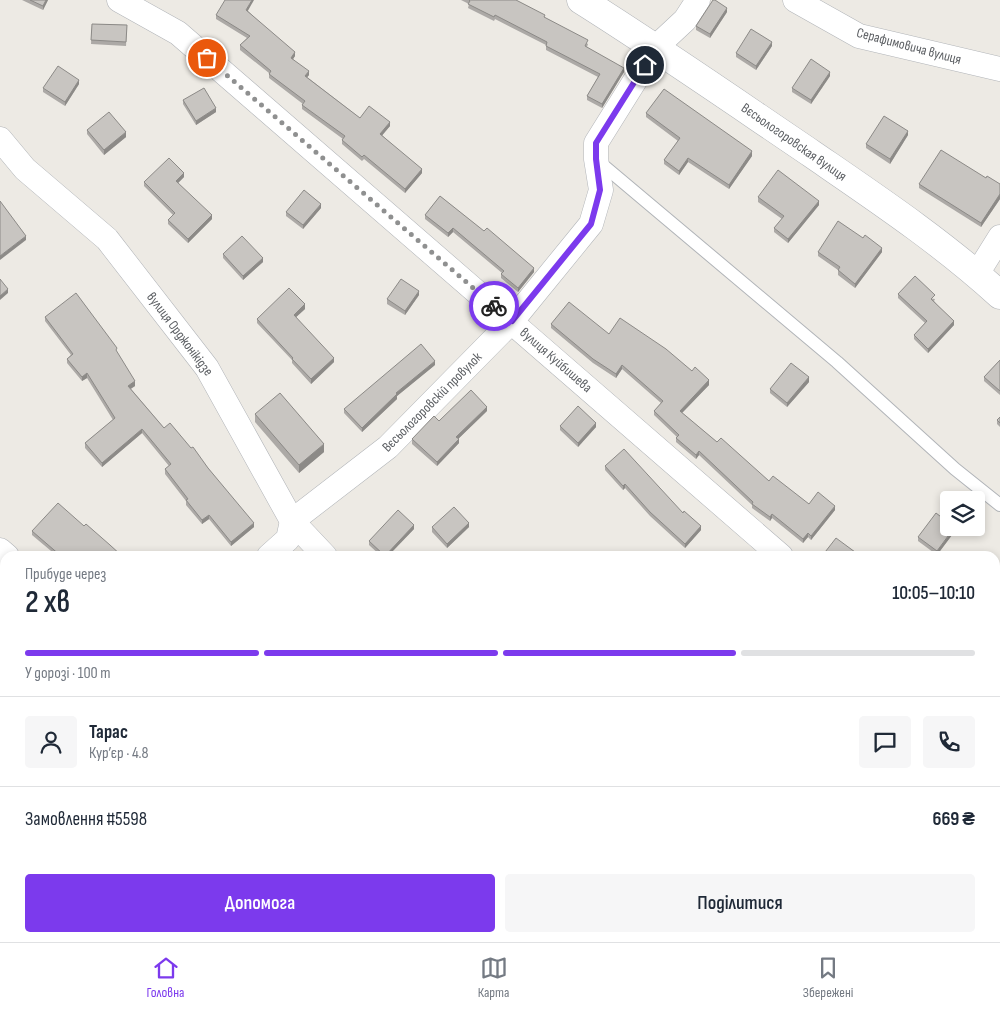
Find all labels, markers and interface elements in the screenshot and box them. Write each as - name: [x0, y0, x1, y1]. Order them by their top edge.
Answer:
- street label: Серафимовича вулиця: [855, 24, 963, 68]
- pin: [186, 37, 228, 79]
- icon: bag: [193, 44, 221, 72]
- pin: [624, 44, 666, 86]
- icon: home: [631, 51, 659, 79]
- street label: Вєсьологоровская вулиця: [738, 99, 850, 185]
- courier: [469, 281, 519, 331]
- street label: вулиця Орджонікідзе: [143, 289, 217, 379]
- icon: bike: [480, 292, 508, 320]
- street label: вулиця Куйбишева: [516, 324, 596, 396]
- street label: Вєсьологоровскій провулок: [379, 348, 486, 455]
- map controls: [940, 491, 985, 536]
- button: layers: [940, 491, 985, 536]
- text: Прибуде через: [25, 565, 106, 584]
- text: 10:05–10:10: [892, 582, 975, 605]
- text: 2 хв: [25, 583, 70, 622]
- text: У дорозі · 100 m: [25, 664, 111, 683]
- button: person: [25, 716, 77, 768]
- button: chat: [859, 716, 911, 768]
- button: phone: [923, 716, 975, 768]
- text: Тарас: [89, 721, 128, 744]
- text: Кур’єр · 4.8: [89, 744, 149, 763]
- text: Замовлення #5598: [25, 808, 147, 831]
- text: 669 ₴: [933, 808, 975, 831]
- button: Допомога: [25, 874, 495, 932]
- button: Поділитися: [505, 874, 975, 932]
- tab: Головна: [147, 954, 184, 1001]
- tab: Карта: [478, 954, 509, 1001]
- tab: Збережені: [803, 954, 853, 1001]

